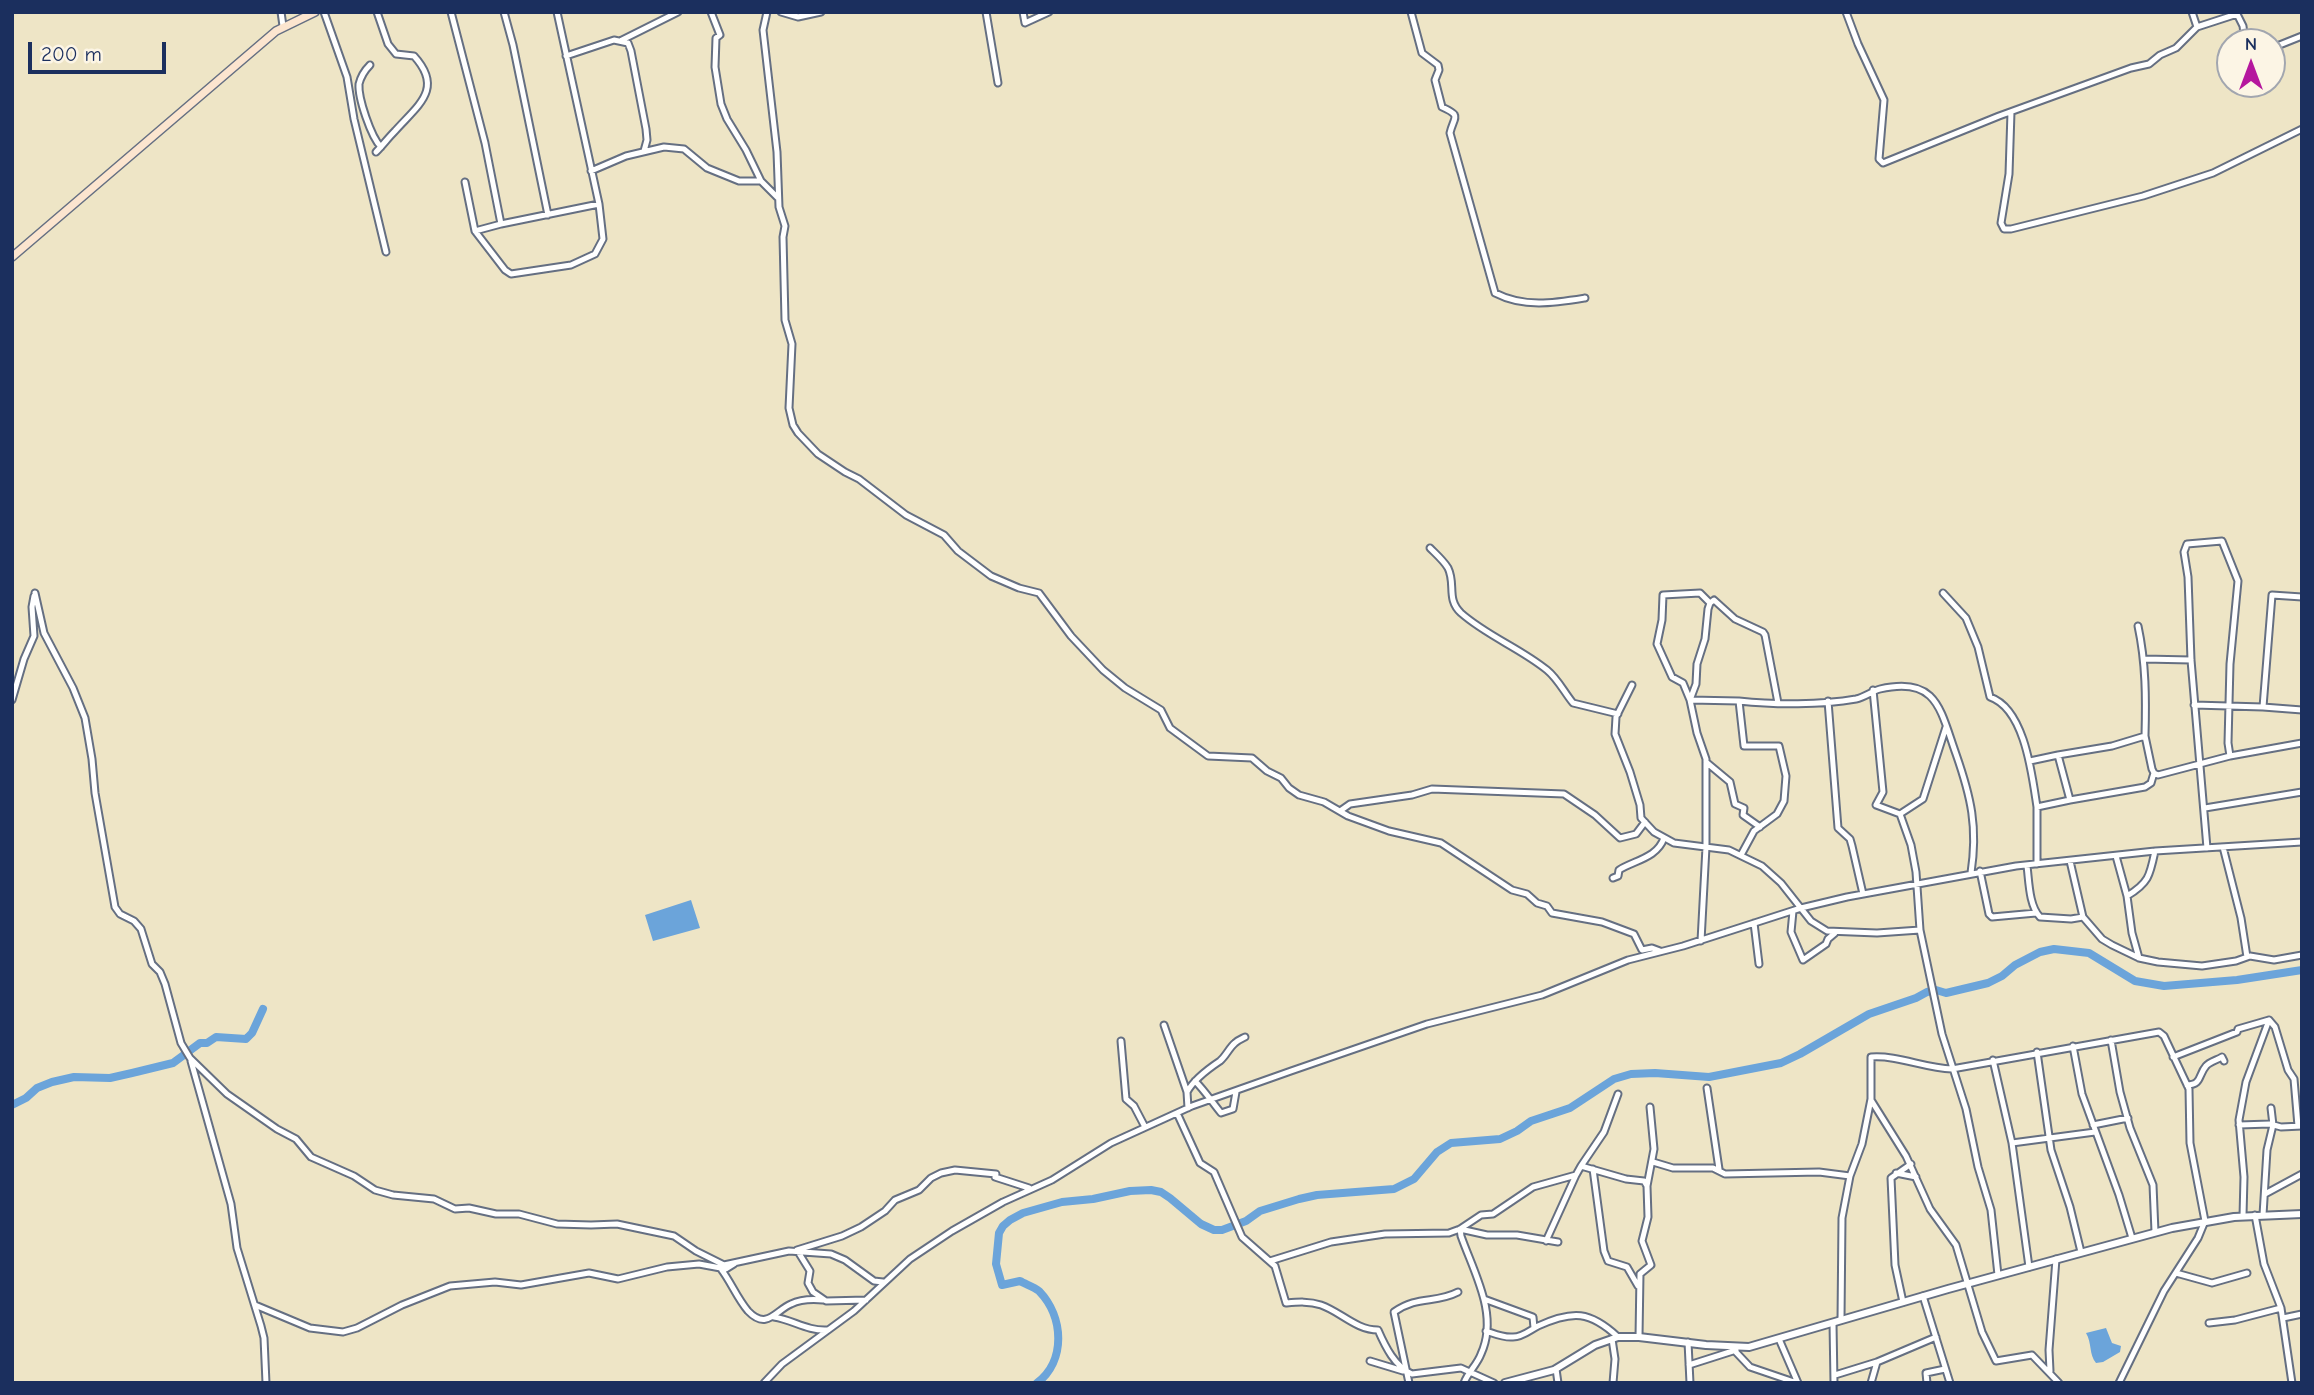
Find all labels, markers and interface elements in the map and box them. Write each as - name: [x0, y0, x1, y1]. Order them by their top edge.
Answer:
- scale bar: [32, 28, 170, 72]
- north arrow: [2216, 28, 2286, 98]
- text: N: [2245, 33, 2257, 55]
- text: 200 m: [41, 42, 102, 66]

